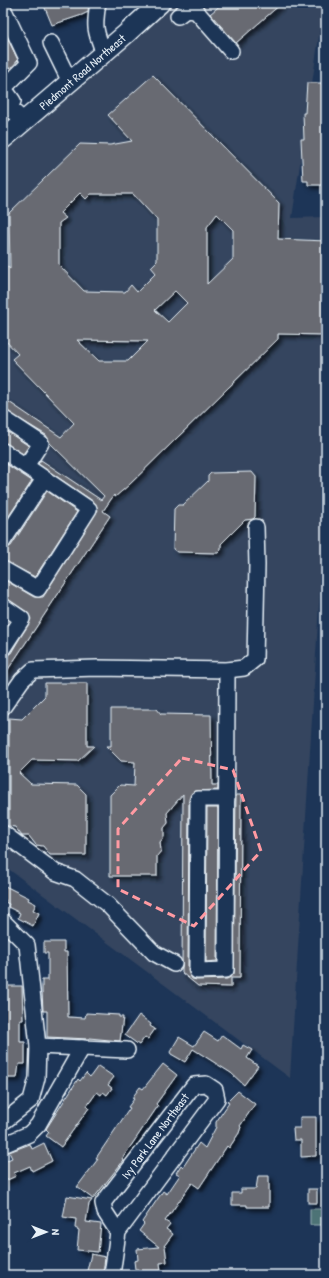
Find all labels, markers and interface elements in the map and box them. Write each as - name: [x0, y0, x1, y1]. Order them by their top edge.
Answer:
- street label: Piedmont Road Northeast: [35, 29, 130, 113]
- street label: Ivy Park Lane Northeast: [117, 1089, 193, 1183]
- north arrow: [26, 1212, 66, 1252]
- text: N: [49, 1229, 63, 1235]

